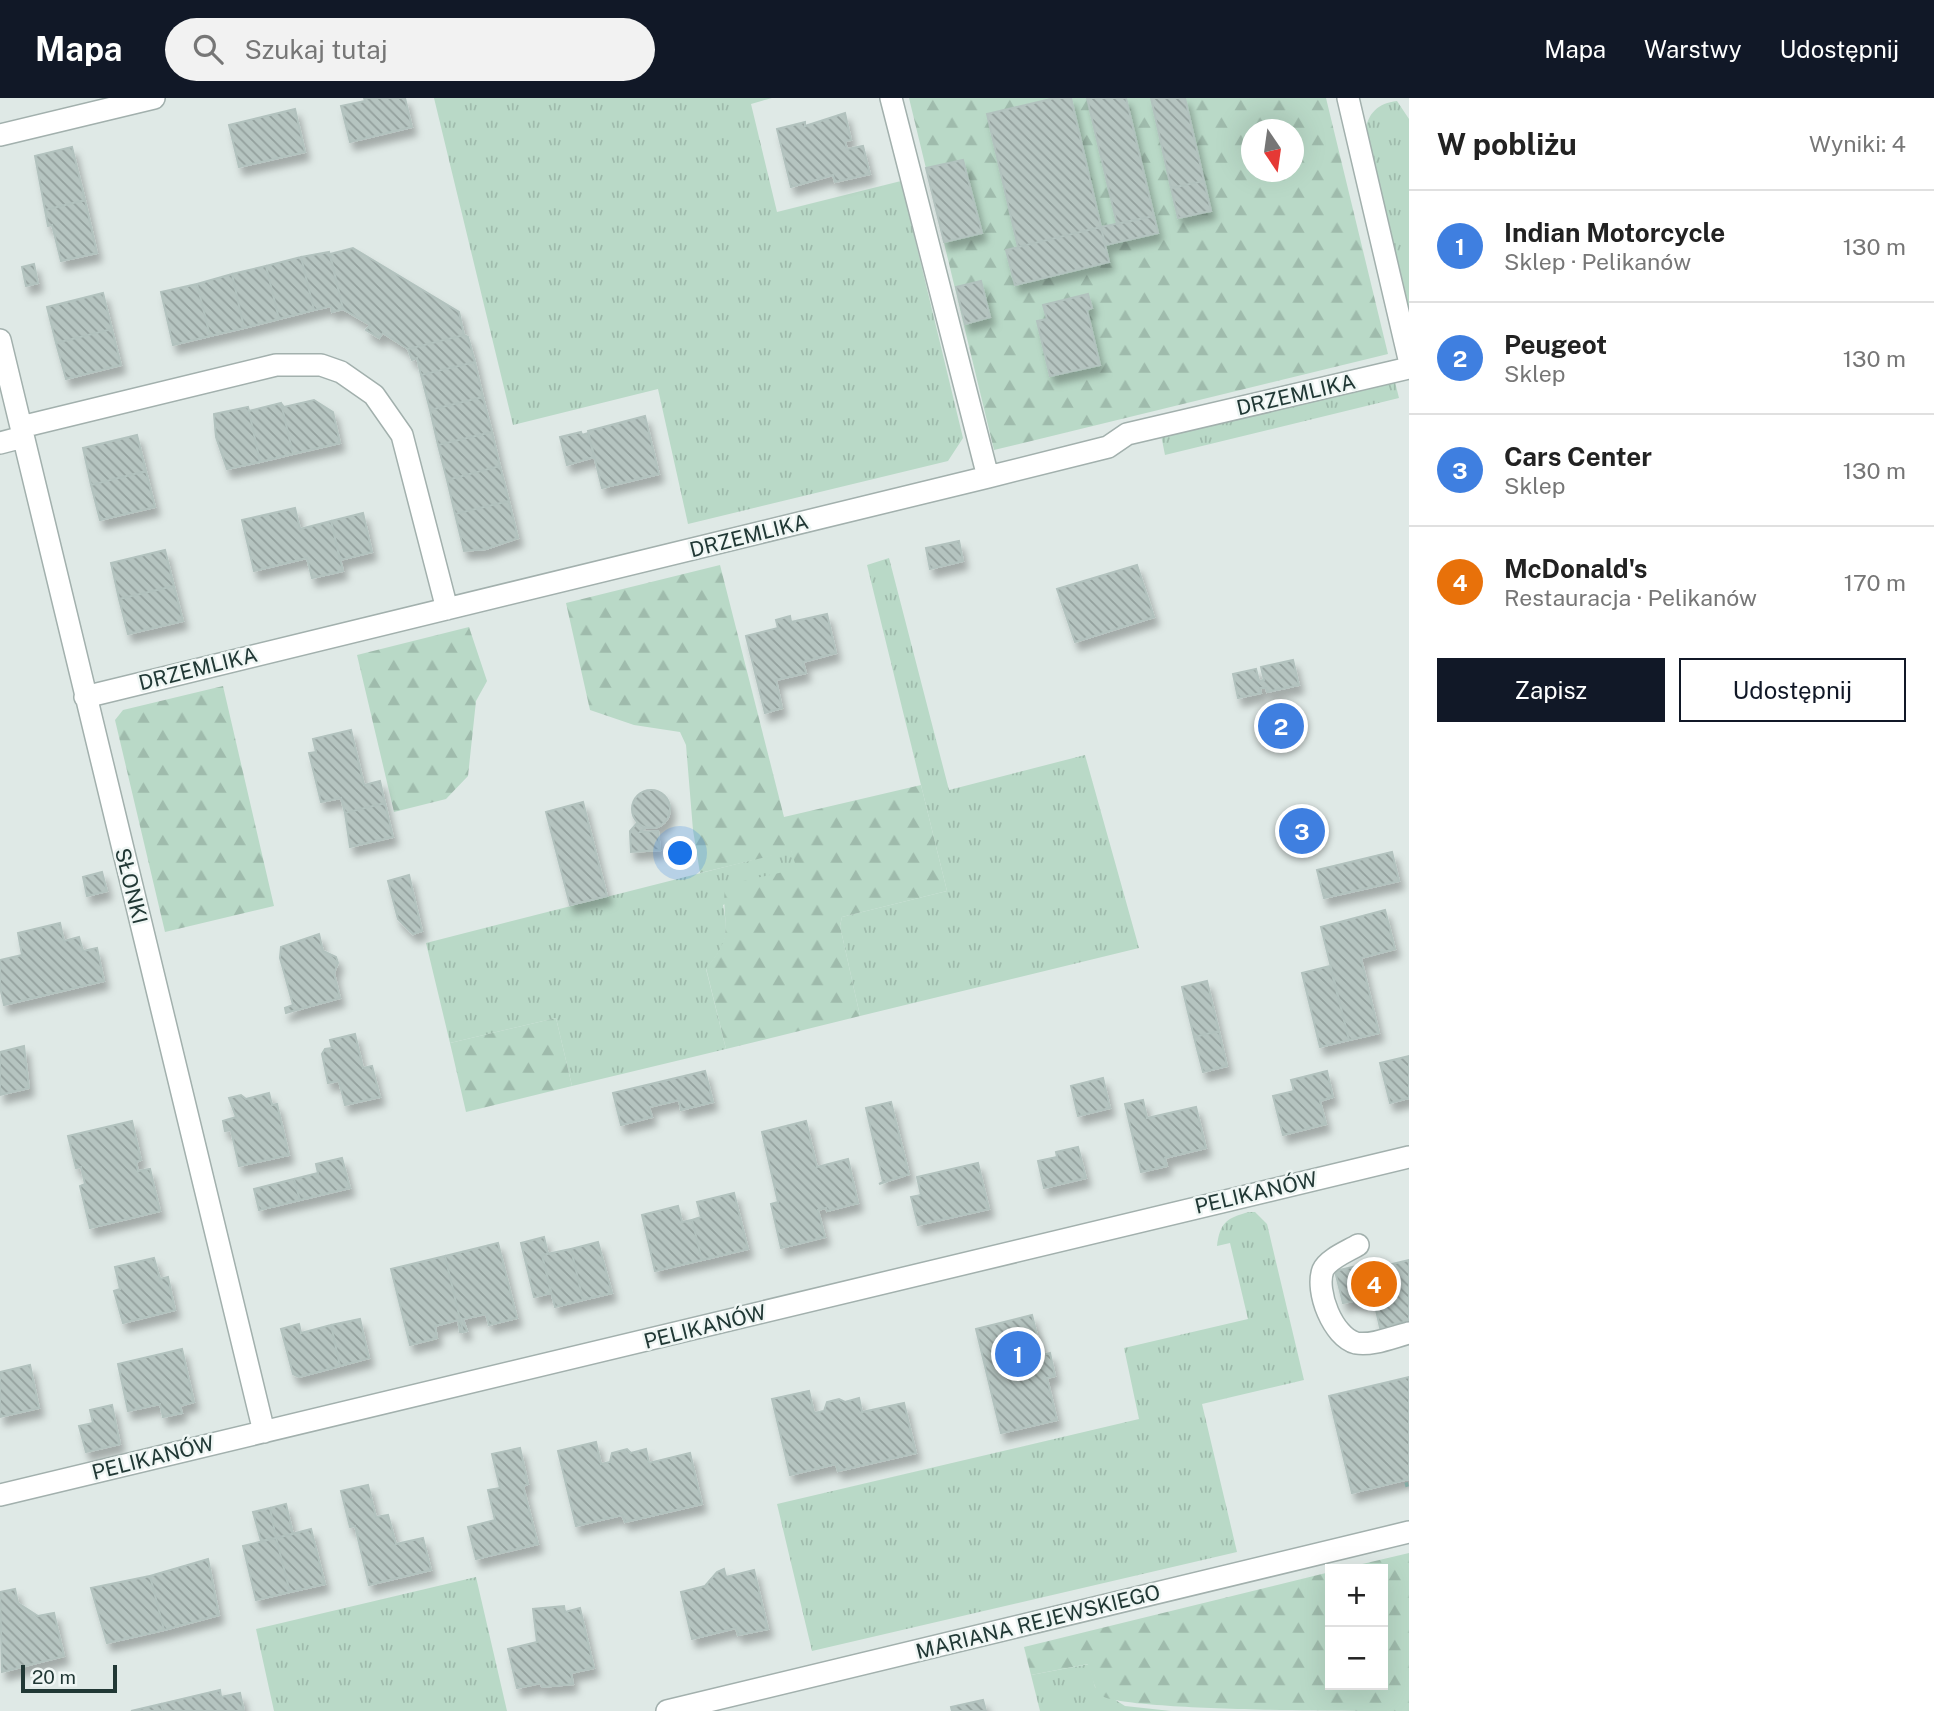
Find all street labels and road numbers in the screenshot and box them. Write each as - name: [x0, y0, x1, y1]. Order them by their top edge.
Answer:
- street label: DRZEMLIKA: [1234, 369, 1358, 420]
- street label: DRZEMLIKA: [687, 509, 811, 562]
- street label: DRZEMLIKA: [136, 642, 260, 695]
- street label: SŁONKI: [110, 845, 153, 926]
- street label: PELIKANÓW: [1192, 1166, 1320, 1219]
- street label: PELIKANÓW: [641, 1299, 769, 1354]
- street label: PELIKANÓW: [89, 1430, 217, 1485]
- street label: MARIANA REJEWSKIEGO: [913, 1579, 1163, 1664]

